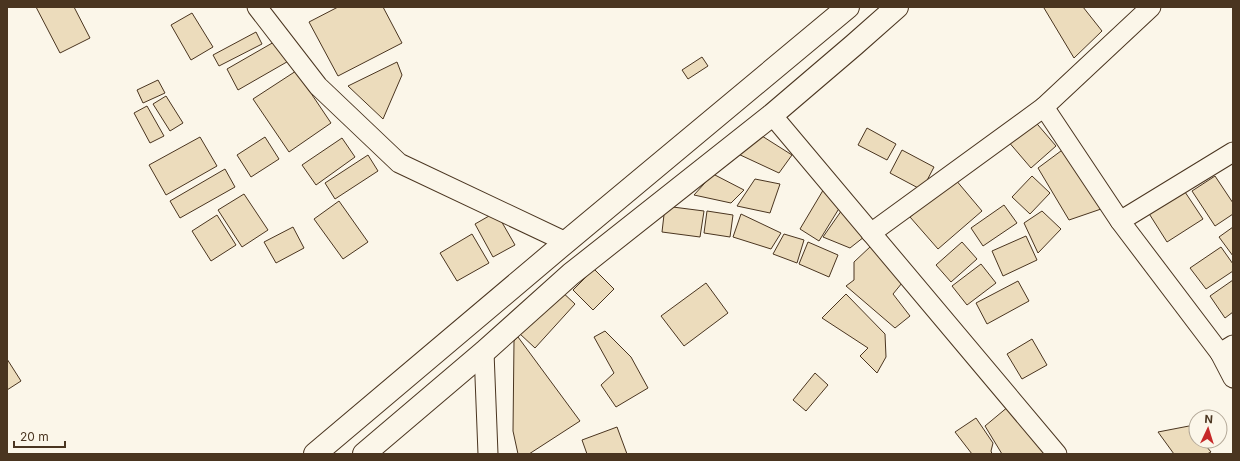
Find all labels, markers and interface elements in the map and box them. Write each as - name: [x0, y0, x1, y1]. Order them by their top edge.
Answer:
- north arrow: [1188, 409, 1228, 449]
- text: N: [1204, 412, 1213, 426]
- scale bar: [14, 423, 65, 449]
- text: 20 m: [20, 429, 49, 444]

